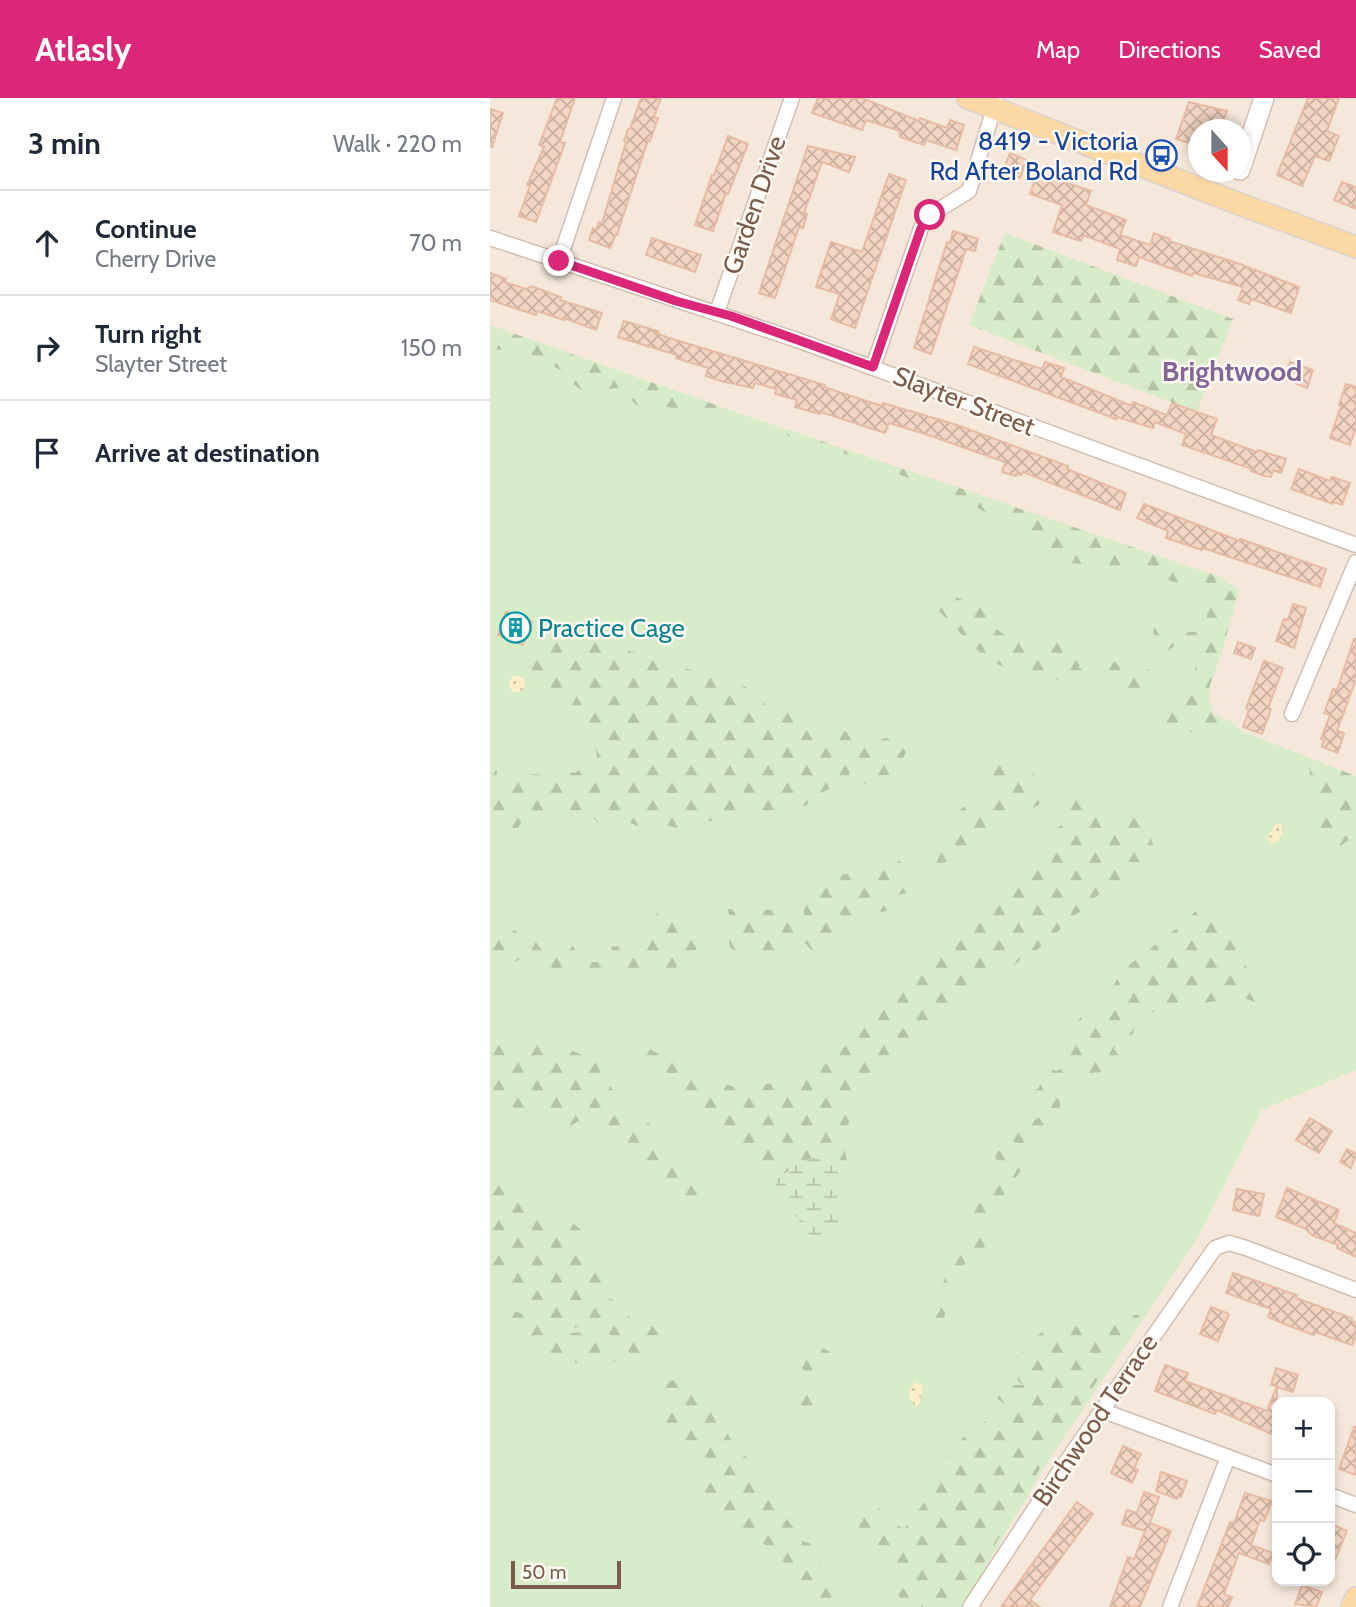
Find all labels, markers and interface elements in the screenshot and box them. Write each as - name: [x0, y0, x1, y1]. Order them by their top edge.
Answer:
- text: Atlasly: [35, 29, 132, 69]
- text: Map: [1036, 35, 1080, 64]
- text: Directions: [1118, 35, 1221, 64]
- text: Saved: [1259, 35, 1321, 64]
- north arrow: [1188, 119, 1251, 182]
- text: 3 min: [28, 125, 101, 162]
- place label: 8419 - Victoria Rd After Boland Rd: [929, 125, 1139, 187]
- text: Walk · 220 m: [333, 130, 462, 158]
- street label: Garden Drive: [715, 132, 793, 278]
- bus stop icon: 8419 - Victoria Rd After Boland Rd: [1144, 139, 1178, 173]
- route start: [914, 199, 945, 230]
- text: Continue: [95, 213, 197, 245]
- icon: ahead: [28, 224, 66, 262]
- text: 70 m: [409, 229, 462, 257]
- text: Cherry Drive: [95, 245, 216, 273]
- route end: [543, 245, 574, 276]
- text: Turn right: [95, 318, 201, 350]
- icon: right: [28, 329, 66, 367]
- text: 150 m: [401, 334, 462, 362]
- text: Slayter Street: [95, 350, 227, 378]
- district label: Brightwood: [1162, 354, 1302, 388]
- street label: Slayter Street: [889, 359, 1040, 443]
- icon: arrive: [28, 434, 66, 472]
- text: Arrive at destination: [95, 437, 320, 469]
- building icon: Practice Cage: [498, 611, 532, 645]
- place label: Practice Cage: [538, 612, 685, 644]
- street label: Birchwood Terrace: [1026, 1328, 1164, 1512]
- map controls: [1272, 1397, 1335, 1586]
- button: +: [1272, 1397, 1335, 1460]
- button: −: [1272, 1460, 1335, 1523]
- button: locate: [1272, 1523, 1335, 1586]
- scale bar: [511, 1558, 621, 1590]
- text: 50 m: [522, 1561, 566, 1584]

